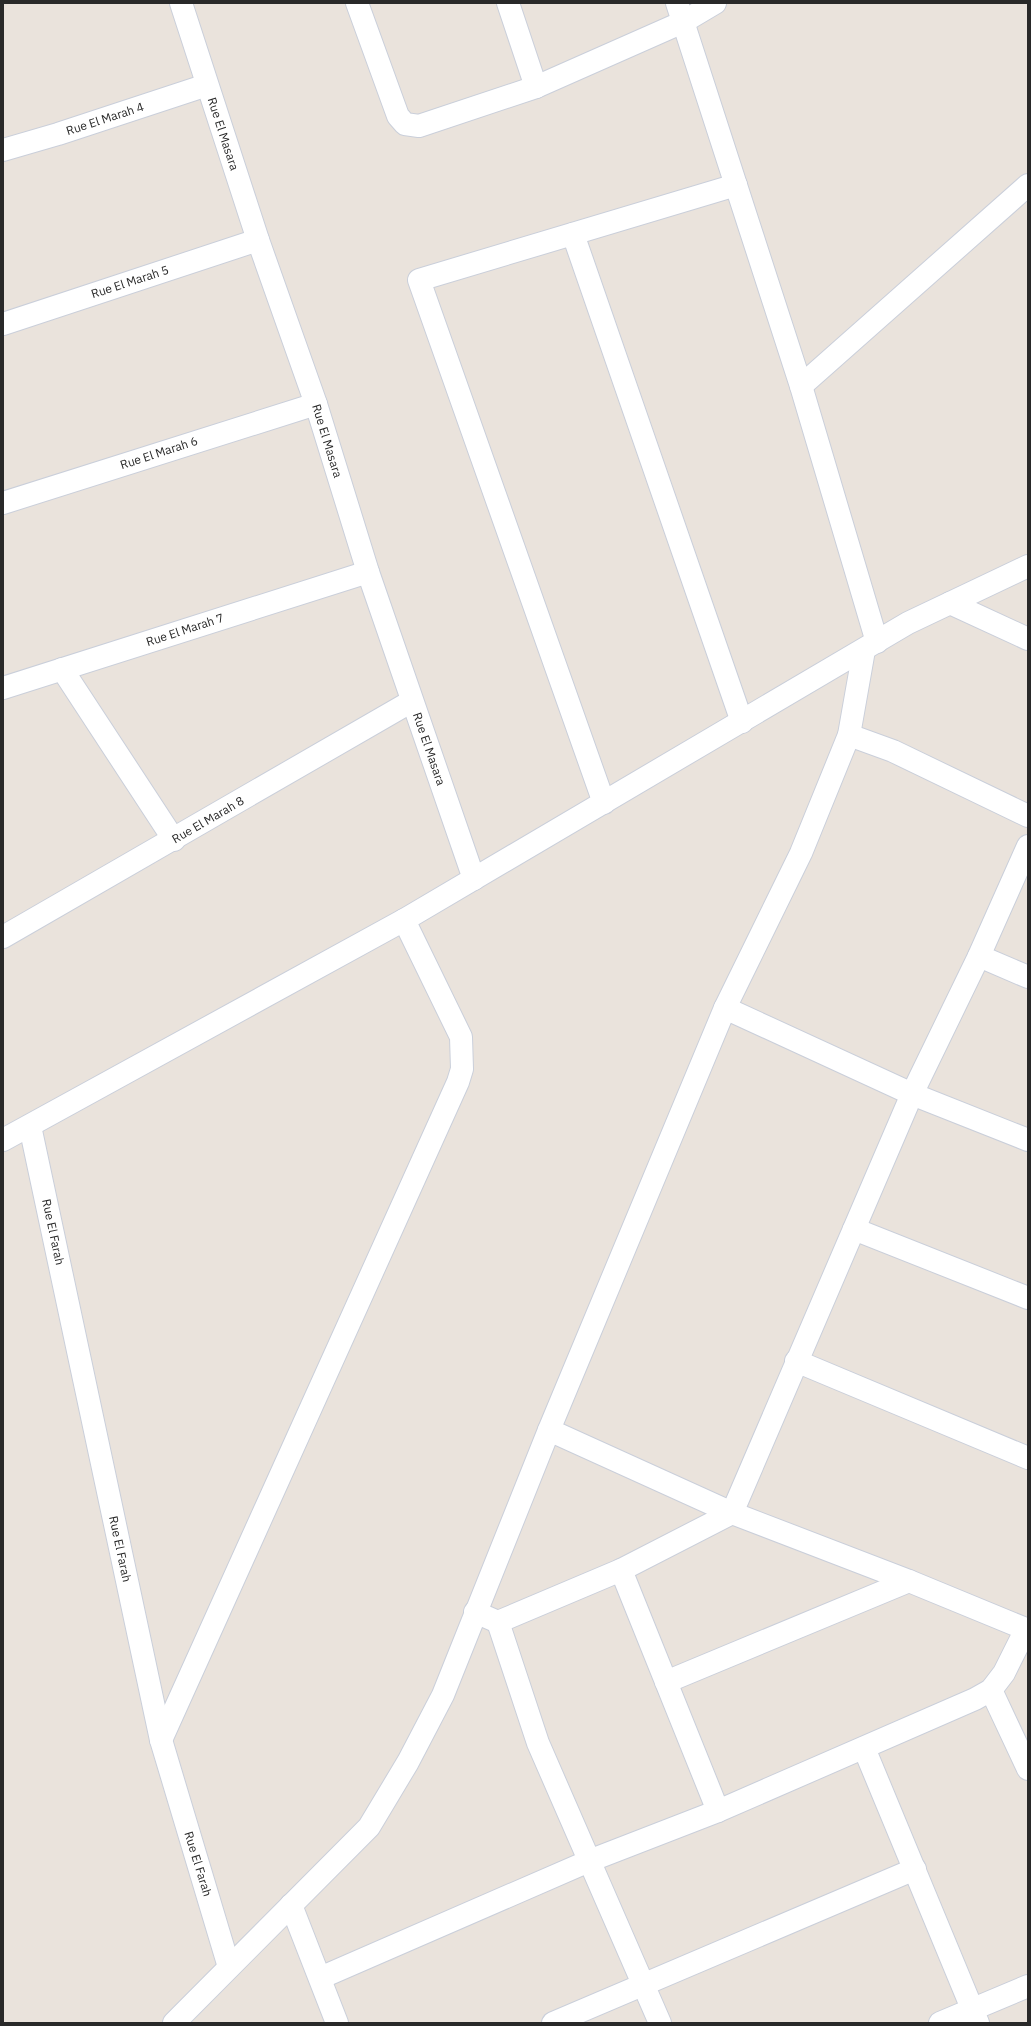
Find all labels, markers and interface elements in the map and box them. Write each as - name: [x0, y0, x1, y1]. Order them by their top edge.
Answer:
- street label: Rue El Masara: [205, 95, 243, 173]
- street label: Rue El Marah 4: [64, 99, 146, 138]
- street label: Rue El Marah 5: [89, 262, 171, 301]
- street label: Rue El Masara: [309, 402, 346, 480]
- street label: Rue El Marah 6: [118, 433, 200, 472]
- street label: Rue El Marah 7: [144, 610, 226, 649]
- street label: Rue El Masara: [410, 710, 449, 788]
- street label: Rue El Marah 8: [169, 793, 246, 846]
- street label: Rue El Farah: [39, 1197, 68, 1266]
- street label: Rue El Farah: [106, 1514, 135, 1583]
- street label: Rue El Farah: [181, 1830, 215, 1898]

